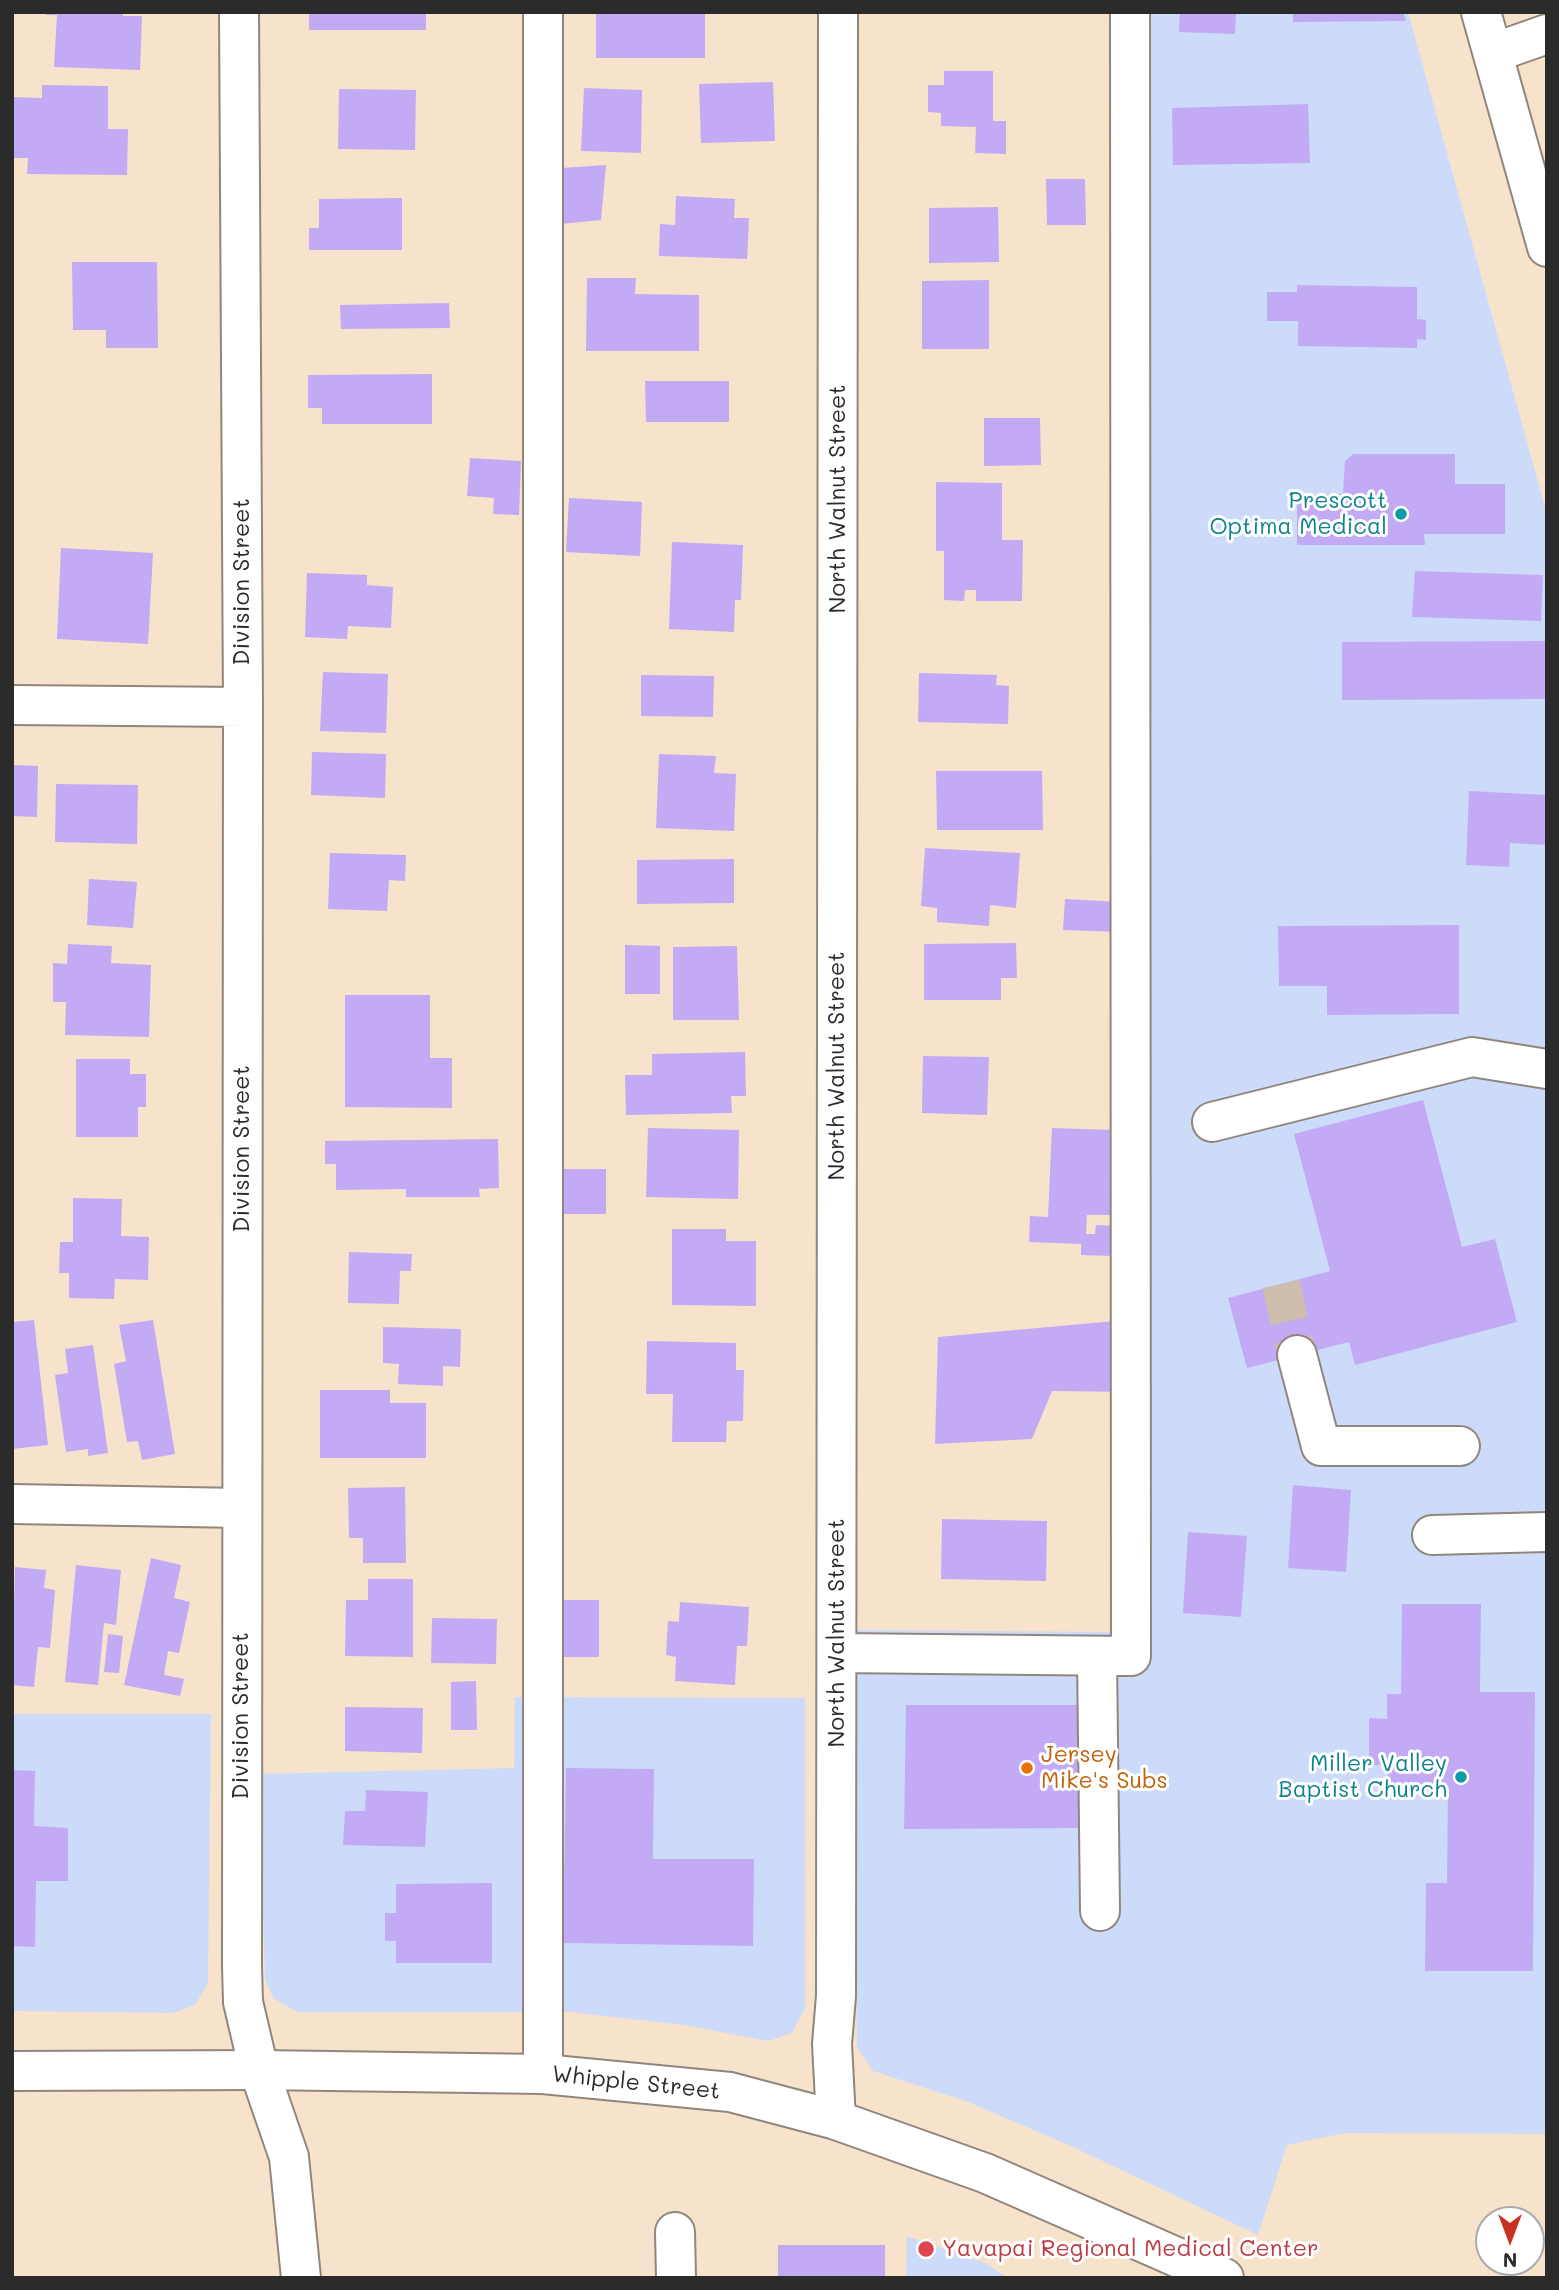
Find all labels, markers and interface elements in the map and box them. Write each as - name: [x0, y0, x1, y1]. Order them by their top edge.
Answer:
- street label: North Walnut Street: [824, 385, 852, 613]
- place label: Prescott Optima Medical: [1210, 487, 1387, 541]
- street label: Division Street: [228, 498, 256, 666]
- marker: Prescott Optima Medical: [1393, 506, 1409, 522]
- street label: North Walnut Street: [823, 952, 851, 1180]
- street label: Division Street: [228, 1065, 256, 1233]
- street label: North Walnut Street: [823, 1519, 851, 1747]
- street label: Division Street: [227, 1632, 255, 1800]
- place label: Jersey Mike's Subs: [1041, 1741, 1168, 1795]
- place label: Miller Valley Baptist Church: [1278, 1750, 1447, 1804]
- marker: Jersey Mike's Subs: [1019, 1760, 1035, 1776]
- marker: Miller Valley Baptist Church: [1453, 1769, 1469, 1785]
- street label: Whipple Street: [550, 2060, 722, 2106]
- north arrow: [1475, 2206, 1545, 2276]
- place label: Yavapai Regional Medical Center: [942, 2235, 1318, 2263]
- marker: Yavapai Regional Medical Center: [916, 2239, 936, 2259]
- text: N: [1503, 2248, 1517, 2273]

